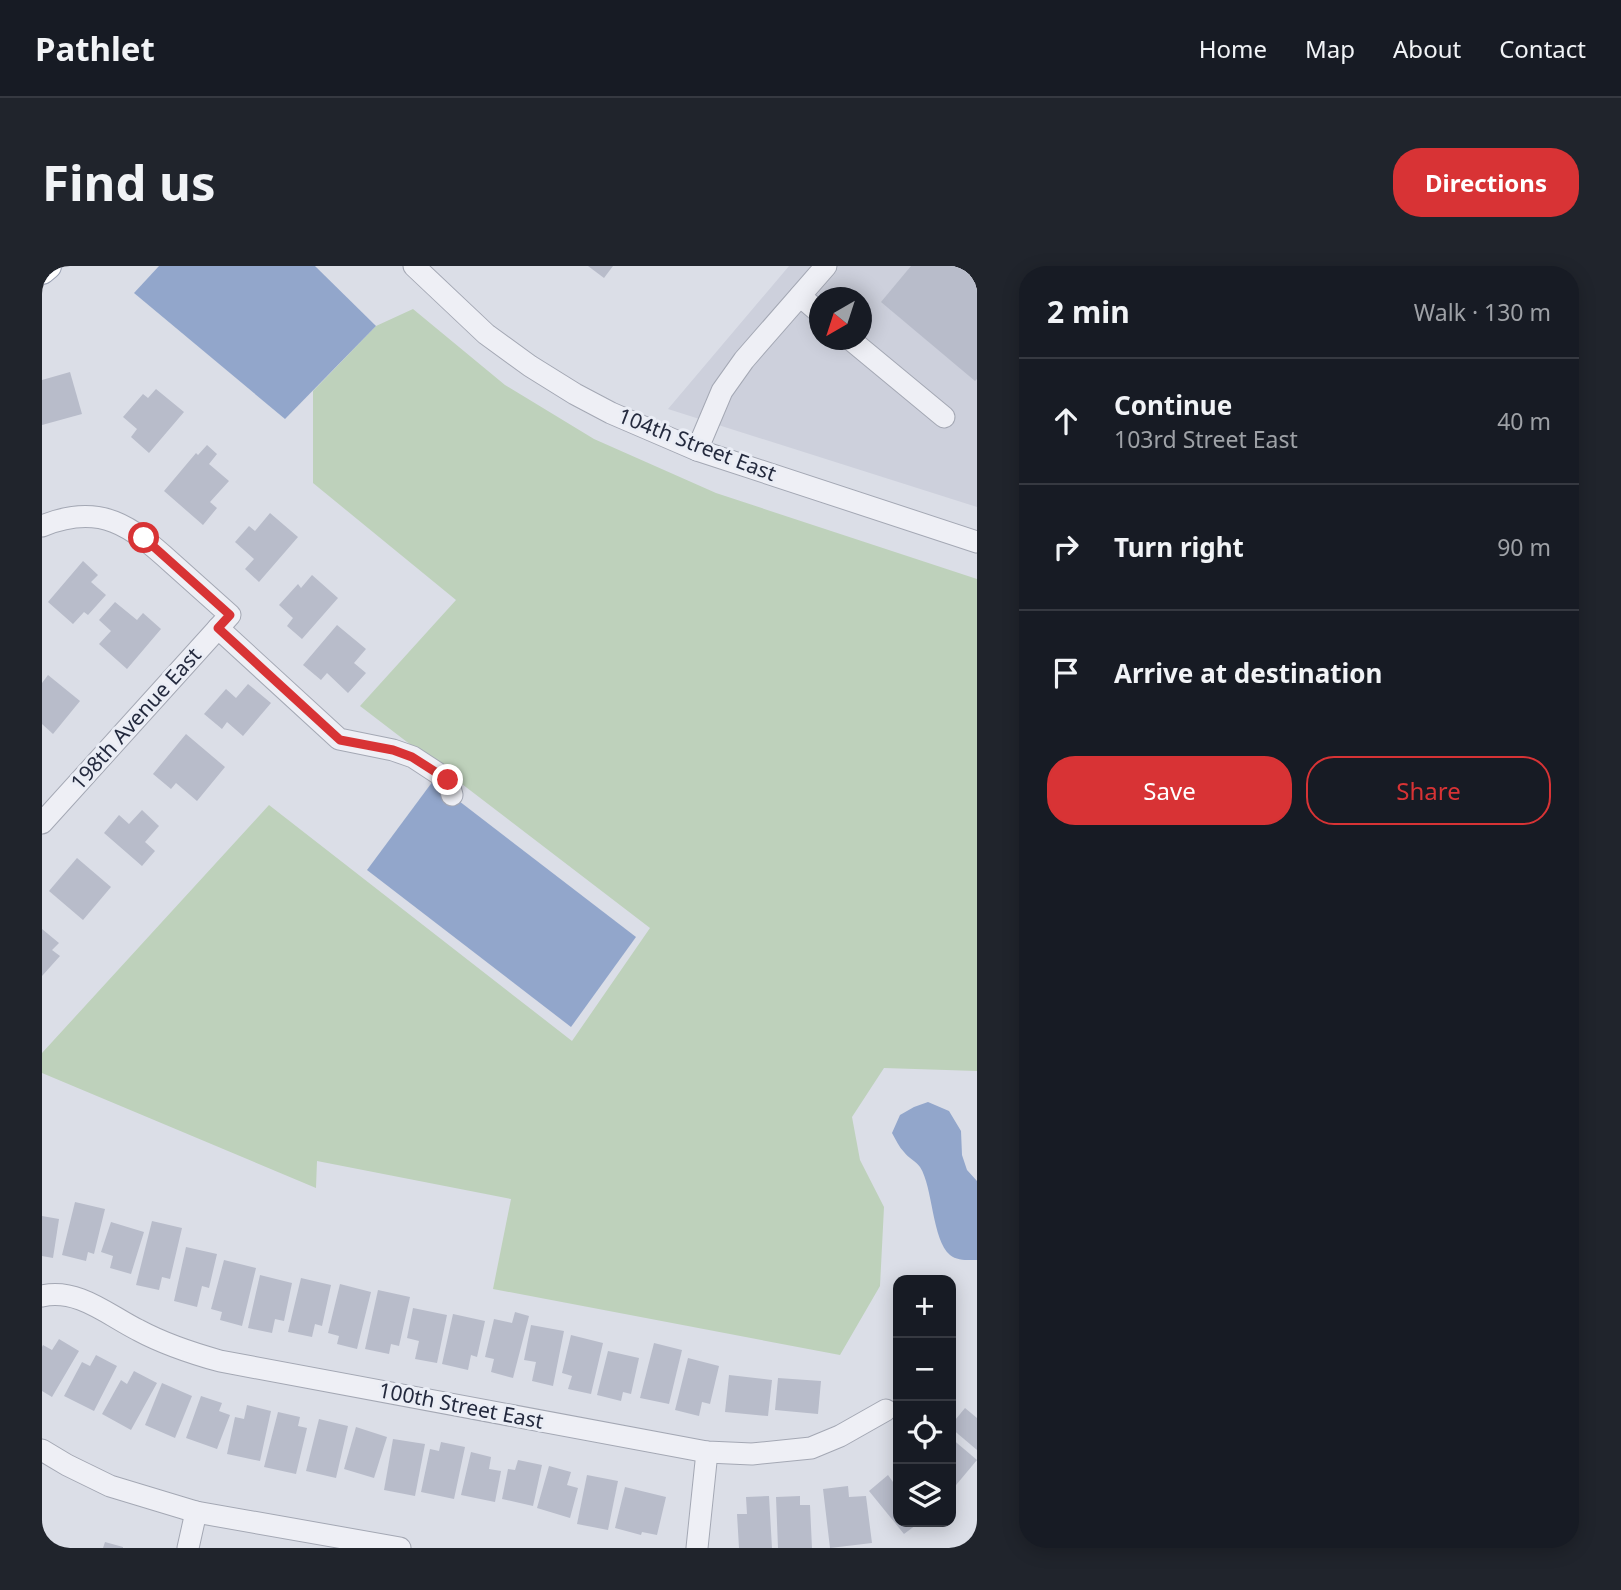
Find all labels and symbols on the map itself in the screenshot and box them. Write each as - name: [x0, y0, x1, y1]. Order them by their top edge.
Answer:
- north arrow: [809, 287, 872, 350]
- street label: 104th Street East: [614, 401, 781, 487]
- route start: [128, 522, 159, 553]
- street label: 198th Avenue East: [64, 641, 207, 795]
- route end: [432, 764, 463, 795]
- street label: 100th Street East: [376, 1375, 546, 1435]

